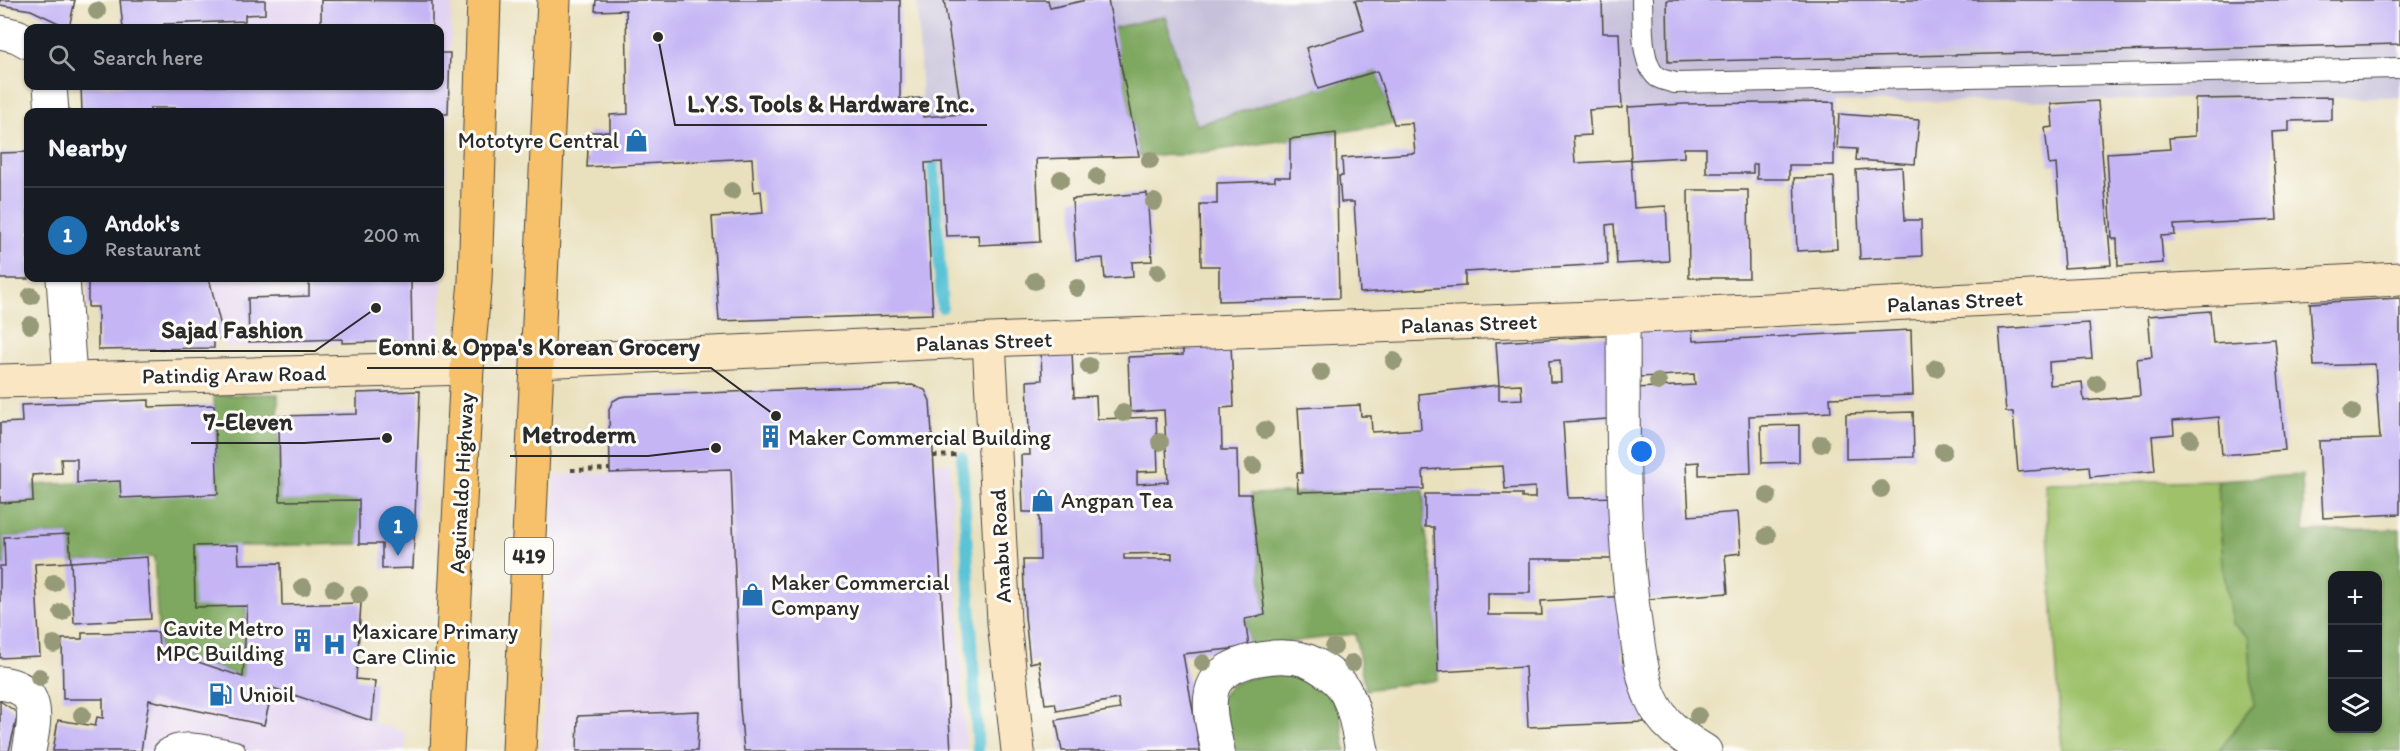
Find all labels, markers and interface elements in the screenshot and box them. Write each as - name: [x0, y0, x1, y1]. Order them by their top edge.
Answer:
- search box: [24, 24, 444, 90]
- icon: search: [45, 41, 78, 74]
- text: Search here: [93, 44, 203, 71]
- callout: L.Y.S. Tools & Hardware Inc.: [675, 83, 987, 125]
- text: L.Y.S. Tools & Hardware Inc.: [687, 89, 975, 118]
- place label: Mototyre Central: [458, 127, 619, 154]
- shop icon: Mototyre Central: [624, 127, 650, 153]
- text: Nearby: [48, 131, 127, 163]
- text: Andok's: [105, 210, 180, 237]
- text: 1: [63, 223, 72, 247]
- text: 200 m: [364, 223, 420, 247]
- text: Restaurant: [105, 237, 201, 261]
- street label: Palanas Street: [1886, 284, 2024, 319]
- street label: Palanas Street: [1400, 308, 1538, 339]
- callout: Sajad Fashion: [150, 309, 315, 351]
- text: Sajad Fashion: [161, 315, 303, 345]
- callout: Eonni & Oppa's Korean Grocery: [367, 326, 711, 368]
- street label: Palanas Street: [915, 326, 1053, 357]
- text: Eonni & Oppa's Korean Grocery: [378, 332, 701, 362]
- street label: Patindig Araw Road: [142, 359, 326, 390]
- street label: Aguinaldo Highway: [443, 391, 480, 574]
- callout: 7-Eleven: [191, 401, 304, 443]
- text: 7-Eleven: [202, 407, 293, 436]
- callout: Metroderm: [510, 414, 648, 456]
- text: Metroderm: [522, 420, 637, 449]
- building icon: Maker Commercial Building: [757, 424, 783, 450]
- place label: Maker Commercial Building: [788, 424, 1052, 451]
- your location: [1627, 437, 1656, 466]
- shop icon: Angpan Tea: [1030, 487, 1056, 513]
- place label: Angpan Tea: [1061, 487, 1174, 514]
- street label: Anabu Road: [984, 488, 1017, 604]
- pin: 1: [378, 506, 418, 556]
- road number: 419: [505, 538, 553, 574]
- place label: Maker Commercial Company: [771, 569, 950, 621]
- map controls: [2328, 571, 2382, 733]
- button: +: [2328, 571, 2382, 625]
- shop icon: Maker Commercial Company: [740, 582, 766, 608]
- place label: Cavite Metro MPC Building: [156, 615, 285, 667]
- place label: Maxicare Primary Care Clinic: [352, 618, 519, 670]
- button: −: [2328, 625, 2382, 679]
- building icon: Cavite Metro MPC Building: [289, 628, 315, 654]
- hospital icon: Maxicare Primary Care Clinic: [321, 631, 347, 657]
- button: layers: [2328, 679, 2382, 733]
- fuel station icon: Unioil: [208, 681, 234, 707]
- place label: Unioil: [239, 681, 295, 708]

